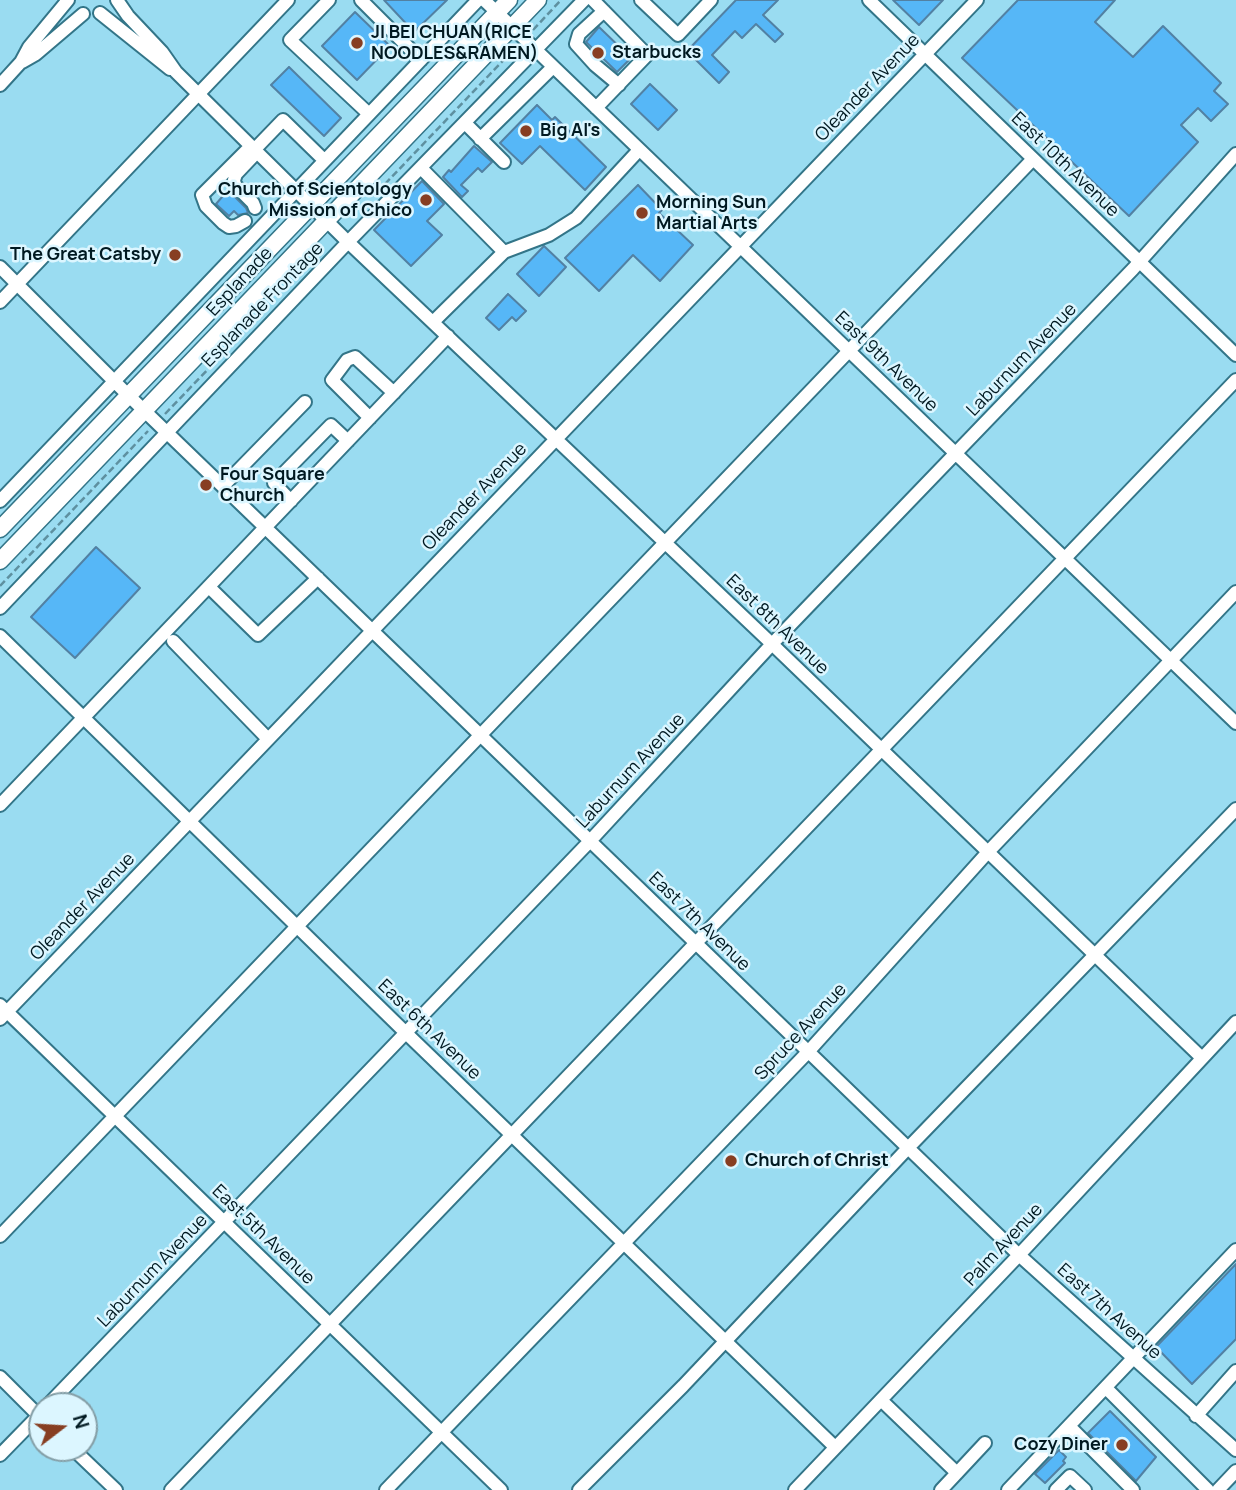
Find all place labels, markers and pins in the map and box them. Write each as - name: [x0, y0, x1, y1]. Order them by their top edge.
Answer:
- place label: JI BEI CHUAN(RICE NOODLES&RAMEN): [371, 22, 538, 64]
- marker: JI BEI CHUAN(RICE NOODLES&RAMEN): [349, 35, 365, 51]
- place label: Starbucks: [612, 42, 701, 64]
- marker: Starbucks: [590, 45, 606, 61]
- place label: Big Al's: [540, 120, 600, 142]
- marker: Big Al's: [518, 123, 534, 139]
- place label: Church of Scientology Mission of Chico: [218, 179, 412, 222]
- marker: Church of Scientology Mission of Chico: [418, 192, 434, 208]
- place label: Morning Sun Martial Arts: [656, 192, 766, 234]
- marker: Morning Sun Martial Arts: [634, 205, 650, 221]
- place label: The Great Catsby: [10, 244, 161, 266]
- marker: The Great Catsby: [167, 247, 183, 263]
- place label: Four Square Church: [220, 464, 325, 506]
- marker: Four Square Church: [198, 477, 214, 493]
- place label: Church of Christ: [745, 1150, 889, 1172]
- marker: Church of Christ: [723, 1153, 739, 1169]
- place label: Cozy Diner: [1014, 1434, 1108, 1456]
- marker: Cozy Diner: [1114, 1437, 1130, 1453]

